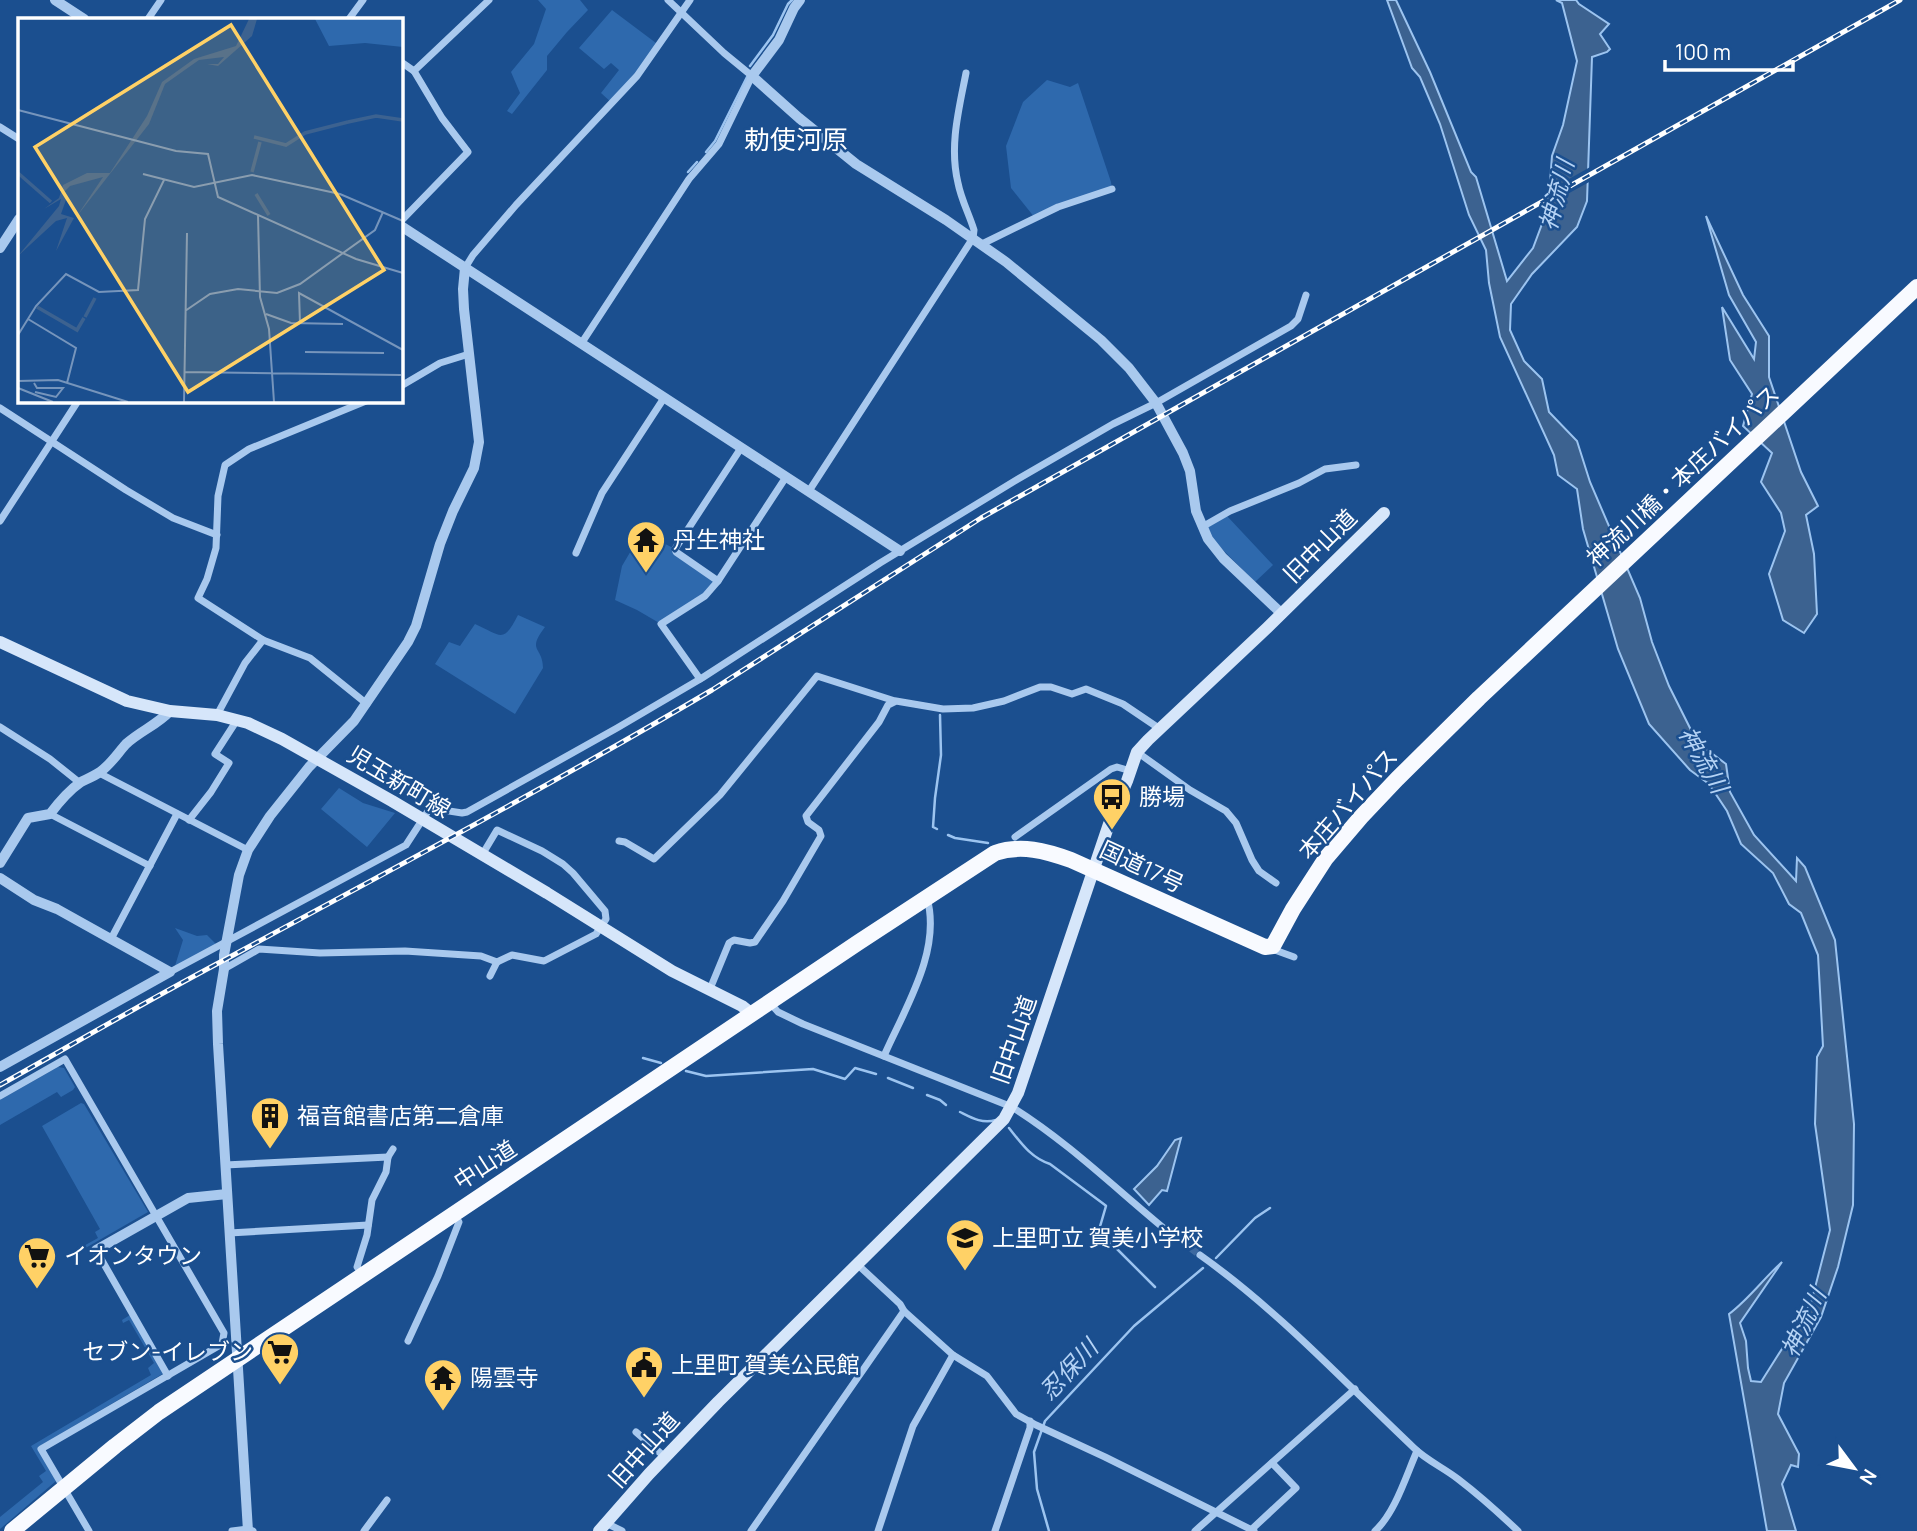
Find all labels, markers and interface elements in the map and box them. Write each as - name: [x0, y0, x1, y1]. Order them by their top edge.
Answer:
- inset map: [18, 18, 402, 402]
- scale bar: [1665, 28, 1793, 72]
- text: 100 m: [1675, 38, 1731, 66]
- district label: 勅使河原: [744, 121, 848, 157]
- water label: 神流川: [1530, 153, 1582, 234]
- street label: 神流川橋・本庄バイパス: [1579, 377, 1786, 573]
- street label: 旧中山道: [1275, 501, 1363, 589]
- temple icon: 丹生神社: [625, 519, 667, 574]
- place label: 丹生神社: [673, 523, 765, 555]
- water label: 神流川: [1672, 720, 1738, 801]
- street label: 児玉新町線: [342, 738, 457, 824]
- street label: 本庄バイパス: [1290, 741, 1404, 866]
- bus stop icon: 勝場: [1091, 776, 1133, 831]
- place label: 勝場: [1139, 780, 1185, 812]
- street label: 国道17号: [1095, 833, 1190, 900]
- street label: 旧中山道: [983, 991, 1043, 1088]
- building icon: 福音館書店第二倉庫: [249, 1095, 291, 1150]
- place label: 福音館書店第二倉庫: [297, 1099, 504, 1131]
- street label: 中山道: [447, 1132, 522, 1196]
- school or university icon: 上里町立 賀美小学校: [944, 1217, 986, 1272]
- place label: 上里町立 賀美小学校: [992, 1221, 1204, 1253]
- supermarket icon: イオンタウン: [16, 1235, 58, 1290]
- place label: イオンタウン: [64, 1239, 202, 1271]
- water label: 神流川: [1772, 1280, 1834, 1362]
- water label: 忍保川: [1031, 1329, 1107, 1407]
- supermarket icon: セブン-イレブン: [259, 1331, 301, 1386]
- place label: セブン-イレブン: [82, 1335, 253, 1367]
- public building icon: 上里町 賀美公民館: [623, 1344, 665, 1399]
- place label: 上里町 賀美公民館: [671, 1348, 860, 1380]
- temple icon: 陽雲寺: [422, 1357, 464, 1412]
- place label: 陽雲寺: [470, 1361, 539, 1393]
- street label: 旧中山道: [601, 1404, 686, 1494]
- north arrow: [1819, 1433, 1889, 1503]
- text: N: [1854, 1464, 1883, 1490]

